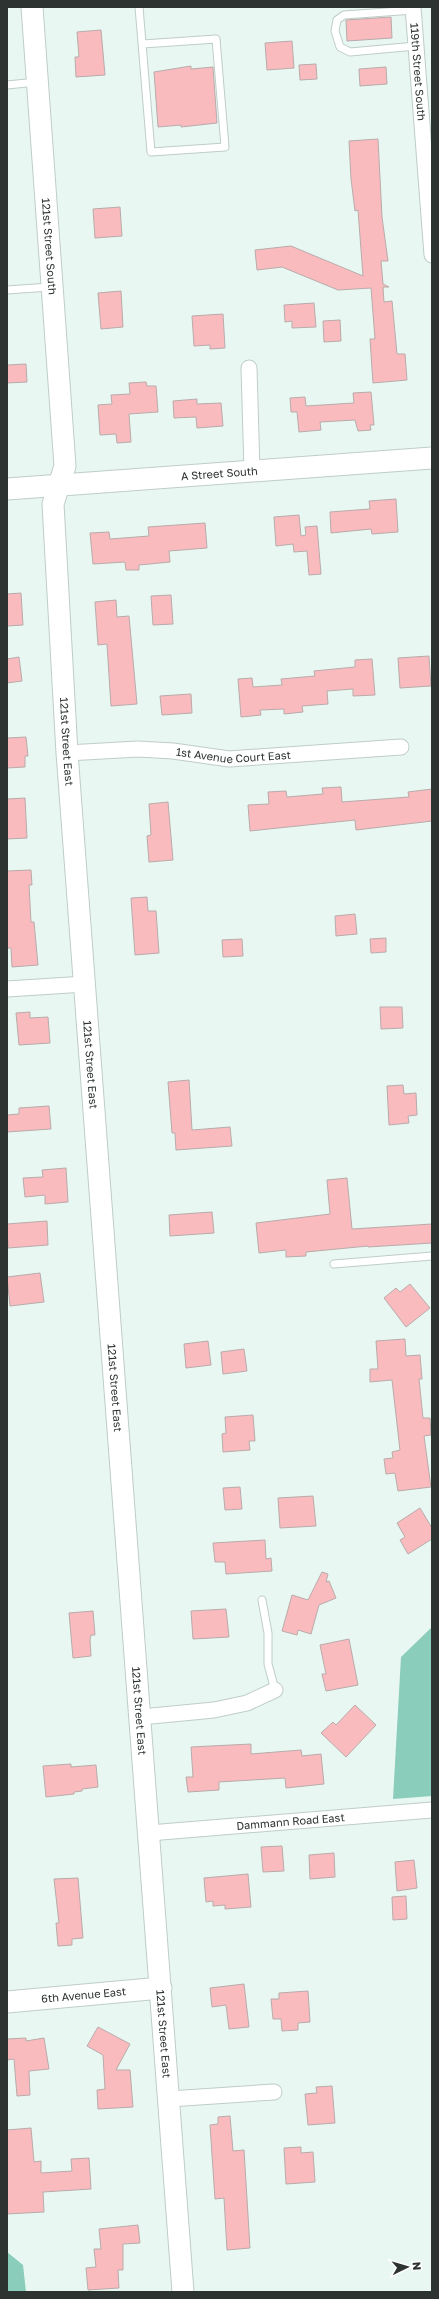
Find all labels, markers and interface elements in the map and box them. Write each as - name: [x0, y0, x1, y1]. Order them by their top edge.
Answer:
- street label: 119th Street South: [408, 22, 429, 121]
- street label: 121st Street South: [40, 198, 60, 295]
- street label: A Street South: [181, 464, 258, 482]
- street label: 121st Street East: [58, 697, 76, 786]
- street label: 1st Avenue Court East: [175, 745, 291, 765]
- street label: 121st Street East: [81, 1020, 101, 1109]
- street label: 121st Street East: [106, 1343, 125, 1432]
- street label: 121st Street East: [130, 1666, 150, 1755]
- street label: Dammann Road East: [236, 1810, 345, 1832]
- street label: 6th Avenue East: [41, 1984, 127, 2005]
- street label: 121st Street East: [154, 1989, 174, 2079]
- north arrow: [387, 2247, 427, 2287]
- text: N: [411, 2261, 424, 2271]

